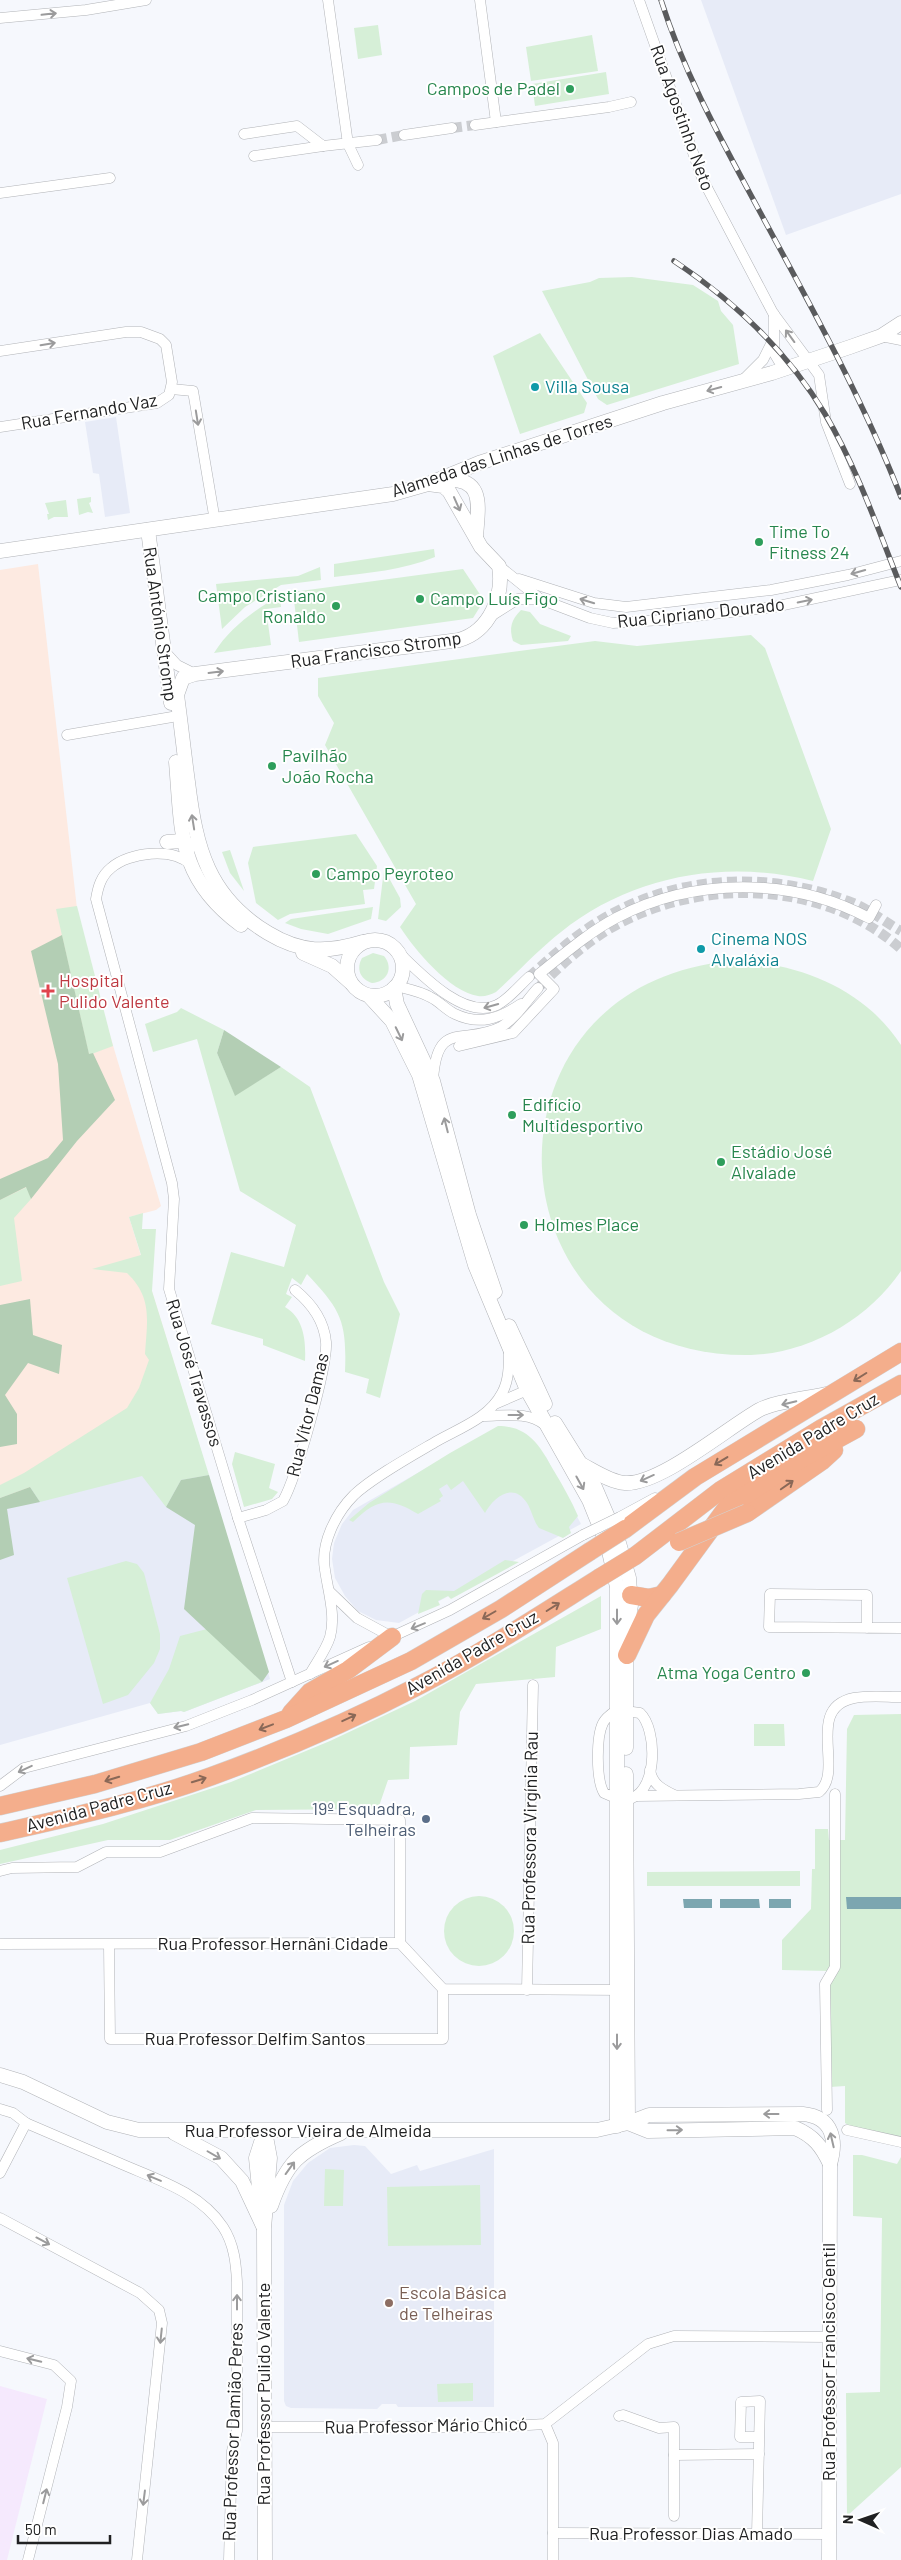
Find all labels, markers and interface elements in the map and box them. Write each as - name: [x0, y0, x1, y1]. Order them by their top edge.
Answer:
- one-way arrow: [40, 9, 56, 18]
- street label: Rua Agostinho Neto: [646, 42, 720, 194]
- place label: Campos de Padel: [427, 77, 560, 99]
- marker: Campos de Padel: [564, 83, 576, 95]
- one-way arrow: [785, 330, 796, 344]
- one-way arrow: [40, 339, 56, 349]
- place label: Villa Sousa: [545, 375, 629, 397]
- marker: Villa Sousa: [529, 381, 541, 393]
- one-way arrow: [706, 384, 722, 394]
- street label: Rua Fernando Vaz: [19, 388, 159, 434]
- one-way arrow: [193, 409, 203, 425]
- street label: Alameda das Linhas de Torres: [388, 409, 615, 501]
- one-way arrow: [452, 496, 462, 511]
- place label: Time To Fitness 24: [769, 520, 850, 563]
- marker: Time To Fitness 24: [753, 536, 765, 548]
- street label: Rua António Stromp: [139, 545, 183, 703]
- one-way arrow: [851, 568, 867, 577]
- place label: Campo Cristiano Ronaldo: [197, 584, 326, 627]
- place label: Campo Luís Figo: [430, 587, 558, 609]
- street label: Rua Cipriano Dourado: [616, 592, 786, 632]
- marker: Campo Luís Figo: [414, 593, 426, 605]
- one-way arrow: [580, 595, 596, 605]
- one-way arrow: [797, 596, 813, 605]
- marker: Campo Cristiano Ronaldo: [330, 600, 342, 612]
- street label: Rua Francisco Stromp: [289, 626, 463, 672]
- one-way arrow: [208, 667, 224, 677]
- place label: Pavilhão João Rocha: [282, 744, 374, 787]
- marker: Pavilhão João Rocha: [266, 760, 278, 772]
- one-way arrow: [188, 814, 198, 830]
- place label: Campo Peyroteo: [326, 862, 454, 884]
- marker: Campo Peyroteo: [310, 868, 322, 880]
- place label: Cinema NOS Alvaláxia: [711, 927, 807, 970]
- marker: Cinema NOS Alvaláxia: [695, 943, 707, 955]
- place label: Hospital Pulido Valente: [59, 969, 170, 1012]
- marker: Hospital Pulido Valente: [41, 984, 55, 998]
- one-way arrow: [483, 1001, 499, 1011]
- one-way arrow: [394, 1026, 404, 1041]
- place label: Edifício Multidesportivo: [522, 1093, 643, 1136]
- marker: Edifício Multidesportivo: [506, 1109, 518, 1121]
- one-way arrow: [441, 1118, 450, 1134]
- place label: Estádio José Alvalade: [731, 1140, 832, 1183]
- marker: Estádio José Alvalade: [715, 1156, 727, 1168]
- place label: Holmes Place: [534, 1213, 639, 1235]
- marker: Holmes Place: [518, 1219, 530, 1231]
- street label: Rua José Travassos: [162, 1296, 228, 1449]
- street label: Rua Vítor Damas: [281, 1350, 333, 1479]
- one-way arrow: [853, 1373, 867, 1383]
- street label: Avenida Padre Cruz: [743, 1387, 882, 1483]
- one-way arrow: [781, 1398, 797, 1408]
- one-way arrow: [508, 1410, 524, 1420]
- one-way arrow: [714, 1457, 728, 1467]
- one-way arrow: [640, 1474, 655, 1484]
- one-way arrow: [575, 1475, 585, 1489]
- one-way arrow: [779, 1480, 793, 1490]
- one-way arrow: [546, 1601, 560, 1611]
- street label: Avenida Padre Cruz: [401, 1605, 542, 1699]
- one-way arrow: [612, 1608, 622, 1624]
- one-way arrow: [482, 1611, 497, 1621]
- one-way arrow: [411, 1622, 426, 1631]
- one-way arrow: [324, 1659, 339, 1669]
- place label: Atma Yoga Centro: [657, 1661, 796, 1683]
- marker: Atma Yoga Centro: [800, 1667, 812, 1679]
- one-way arrow: [342, 1713, 357, 1723]
- one-way arrow: [174, 1722, 190, 1731]
- one-way arrow: [258, 1723, 274, 1732]
- street label: Rua Professora Virgínia Rau: [516, 1731, 542, 1945]
- one-way arrow: [18, 1765, 33, 1775]
- one-way arrow: [104, 1774, 120, 1784]
- one-way arrow: [191, 1775, 207, 1785]
- street label: Avenida Padre Cruz: [24, 1776, 174, 1836]
- place label: 19º Esquadra, Telheiras: [312, 1797, 416, 1840]
- marker: 19º Esquadra, Telheiras: [420, 1813, 432, 1825]
- street label: Rua Professor Hernâni Cidade: [158, 1932, 388, 1954]
- street label: Rua Professor Delfim Santos: [145, 2027, 365, 2049]
- one-way arrow: [612, 2033, 622, 2049]
- one-way arrow: [764, 2109, 780, 2119]
- street label: Rua Professor Vieira de Almeida: [184, 2119, 432, 2141]
- one-way arrow: [667, 2125, 683, 2135]
- one-way arrow: [827, 2132, 836, 2148]
- one-way arrow: [207, 2150, 221, 2160]
- one-way arrow: [285, 2161, 295, 2175]
- one-way arrow: [147, 2173, 162, 2182]
- one-way arrow: [35, 2237, 50, 2246]
- street label: Rua Professor Francisco Gentil: [817, 2243, 839, 2481]
- place label: Escola Básica de Telheiras: [399, 2281, 507, 2324]
- street label: Rua Professor Pulido Valente: [252, 2283, 274, 2505]
- one-way arrow: [232, 2294, 242, 2310]
- marker: Escola Básica de Telheiras: [383, 2297, 395, 2309]
- street label: Rua Professor Damião Peres: [217, 2322, 247, 2542]
- one-way arrow: [156, 2328, 166, 2344]
- one-way arrow: [26, 2354, 42, 2364]
- street label: Rua Professor Mário Chicó: [324, 2412, 528, 2438]
- one-way arrow: [40, 2488, 50, 2504]
- one-way arrow: [139, 2489, 149, 2505]
- north arrow: [836, 2495, 886, 2545]
- scale bar: [18, 2512, 110, 2544]
- text: N: [839, 2515, 856, 2524]
- text: 50 m: [25, 2520, 57, 2538]
- street label: Rua Professor Dias Amado: [589, 2522, 793, 2544]

